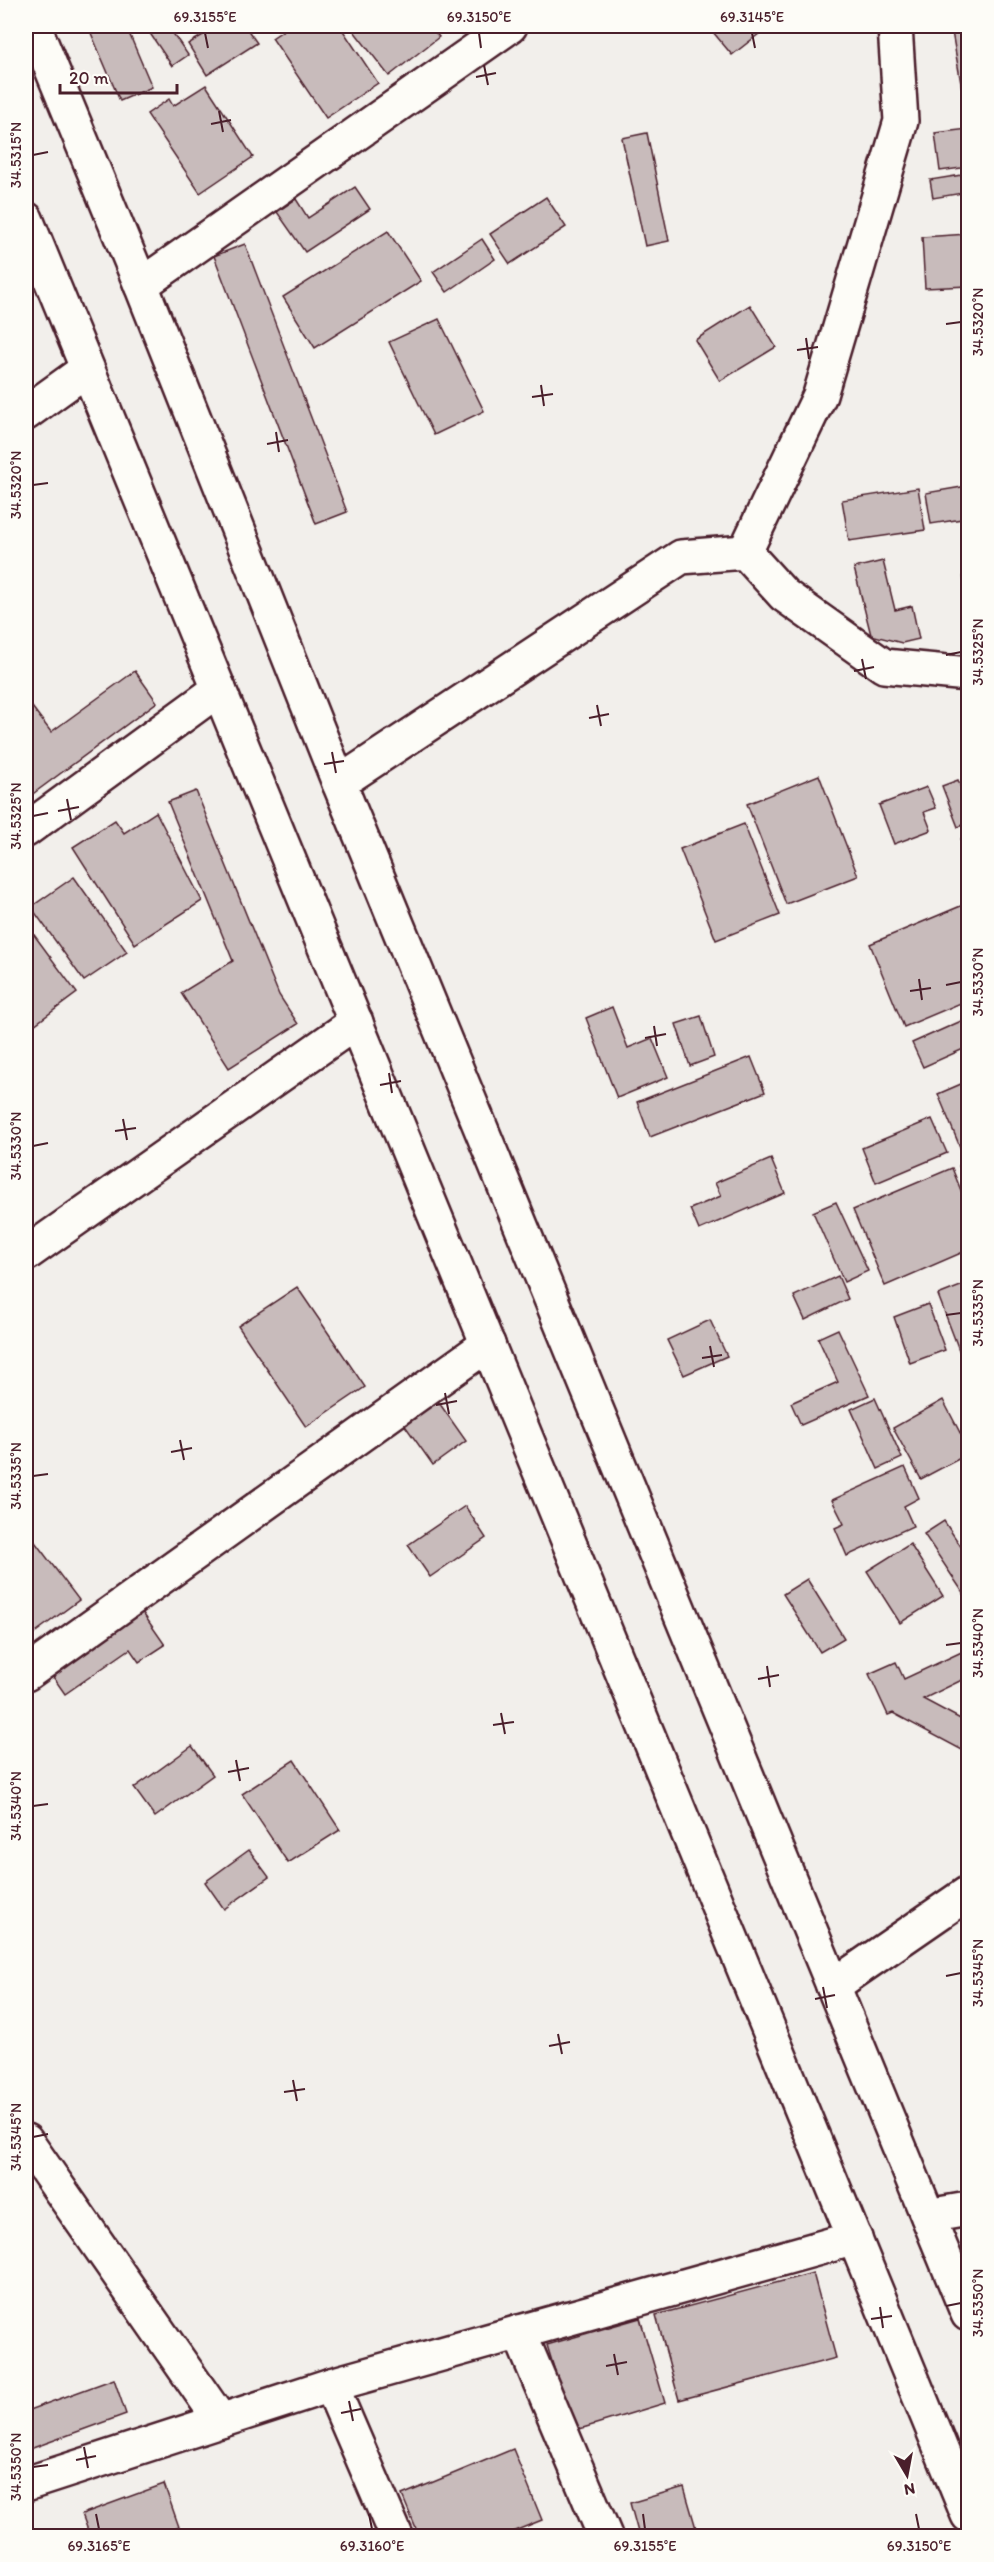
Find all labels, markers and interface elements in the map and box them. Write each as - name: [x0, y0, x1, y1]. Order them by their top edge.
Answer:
- text: 69.3155°E: [173, 8, 237, 26]
- text: 69.3150°E: [447, 8, 511, 26]
- text: 69.3145°E: [720, 8, 784, 26]
- scale bar: [60, 57, 177, 95]
- text: 20 m: [69, 67, 109, 89]
- text: 34.5315°N: [7, 122, 25, 188]
- text: 34.5320°N: [969, 288, 987, 356]
- text: 34.5320°N: [7, 451, 25, 519]
- text: 34.5325°N: [969, 618, 987, 686]
- text: 34.5325°N: [7, 782, 25, 850]
- text: 34.5330°N: [969, 948, 987, 1016]
- text: 34.5330°N: [7, 1112, 25, 1180]
- text: 34.5335°N: [969, 1279, 987, 1347]
- text: 34.5335°N: [7, 1442, 25, 1510]
- text: 34.5340°N: [969, 1608, 987, 1678]
- text: 34.5340°N: [7, 1771, 25, 1841]
- text: 34.5345°N: [969, 1939, 987, 2007]
- text: 34.5345°N: [7, 2103, 25, 2171]
- text: 34.5350°N: [969, 2269, 987, 2337]
- text: 34.5350°N: [7, 2433, 25, 2501]
- north arrow: [877, 2445, 937, 2505]
- text: N: [903, 2479, 916, 2500]
- text: 69.3165°E: [67, 2537, 131, 2555]
- text: 69.3160°E: [340, 2537, 404, 2555]
- text: 69.3155°E: [613, 2537, 677, 2555]
- text: 69.3150°E: [887, 2537, 951, 2555]

